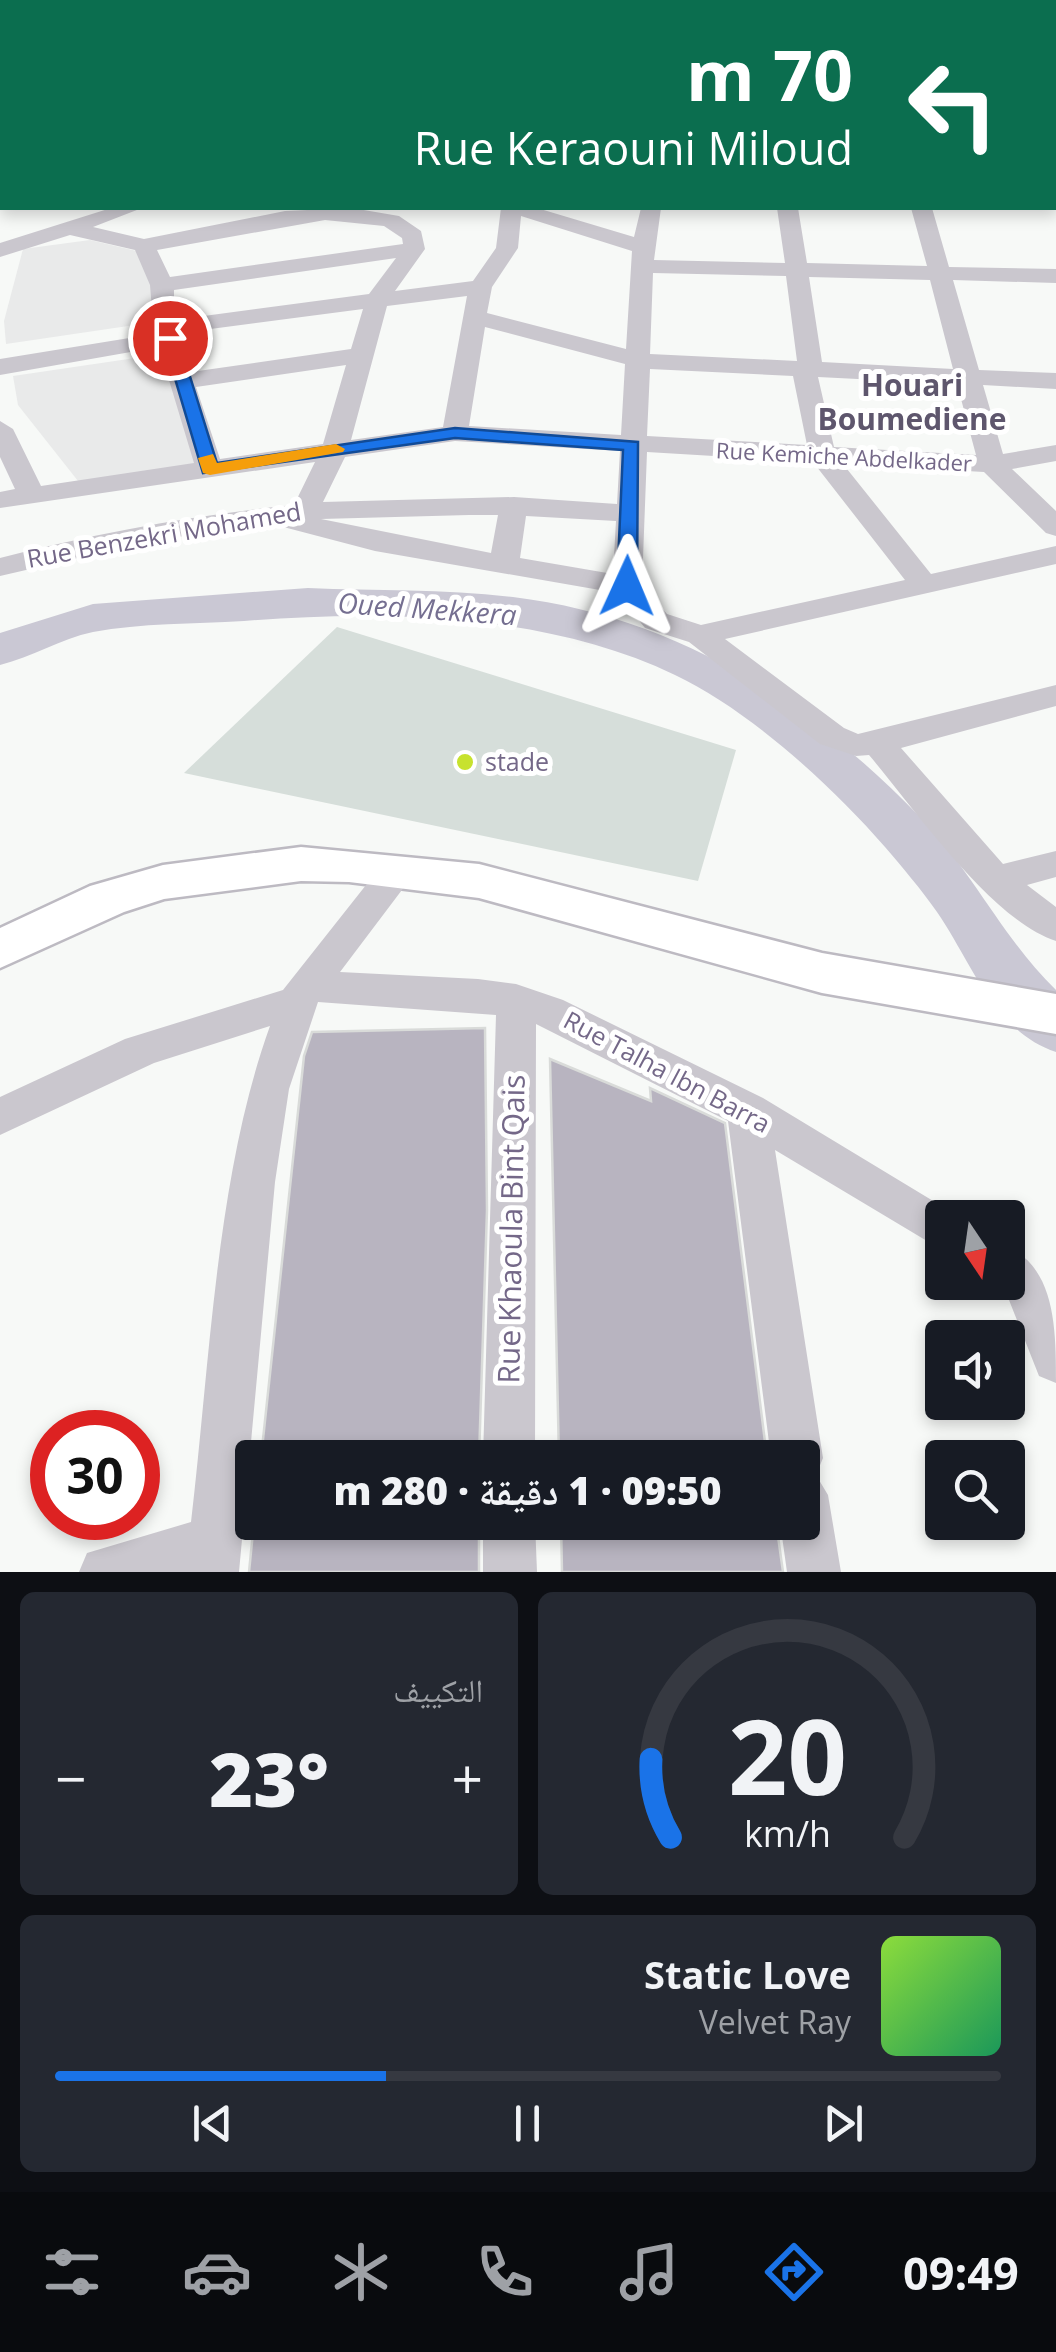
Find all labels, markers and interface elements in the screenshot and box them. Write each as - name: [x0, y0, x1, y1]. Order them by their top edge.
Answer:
- text: 70 m: [686, 26, 853, 122]
- icon: left: [888, 40, 1018, 170]
- text: Rue Keraouni Miloud: [414, 117, 853, 178]
- pin: [128, 296, 213, 381]
- icon: arrive: [143, 311, 198, 366]
- district label: Houari Boumediene: [818, 364, 1006, 439]
- street label: Rue Kemiche Abdelkader: [715, 434, 973, 478]
- street label: Rue Benzekri Mohamed: [24, 493, 304, 575]
- position arrow: [575, 534, 679, 638]
- water label: Oued Mekkera: [336, 583, 518, 633]
- place label: stade: [485, 744, 549, 778]
- marker: stade: [454, 751, 476, 773]
- street label: Rue Talha Ibn Barra: [558, 1002, 777, 1140]
- street label: Rue Khaoula Bint Qais: [487, 1074, 534, 1384]
- north arrow: [925, 1200, 1025, 1300]
- map controls: [925, 1200, 1025, 1540]
- button: sound: [925, 1320, 1025, 1420]
- speed limit sign: 30: [30, 1410, 160, 1540]
- button: search: [925, 1440, 1025, 1540]
- text: 09:50 · 1 دقيقة · 280 m: [333, 1464, 722, 1516]
- text: التكييف: [393, 1668, 483, 1711]
- text: 20: [728, 1684, 846, 1825]
- text: 23°: [209, 1727, 329, 1829]
- text: −: [55, 1740, 86, 1815]
- text: +: [452, 1740, 483, 1815]
- text: km/h: [744, 1809, 830, 1857]
- text: Static Love: [644, 1948, 851, 2000]
- text: Velvet Ray: [699, 2000, 851, 2043]
- icon: previous: [185, 2096, 240, 2151]
- icon: pause: [500, 2096, 555, 2151]
- icon: next: [816, 2096, 871, 2151]
- icon: filters: [37, 2237, 107, 2307]
- icon: car: [182, 2237, 252, 2307]
- icon: climate: [326, 2237, 396, 2307]
- icon: phone: [470, 2237, 540, 2307]
- icon: music: [614, 2237, 684, 2307]
- icon: directions: [759, 2237, 829, 2307]
- text: 09:49: [903, 2242, 1019, 2303]

